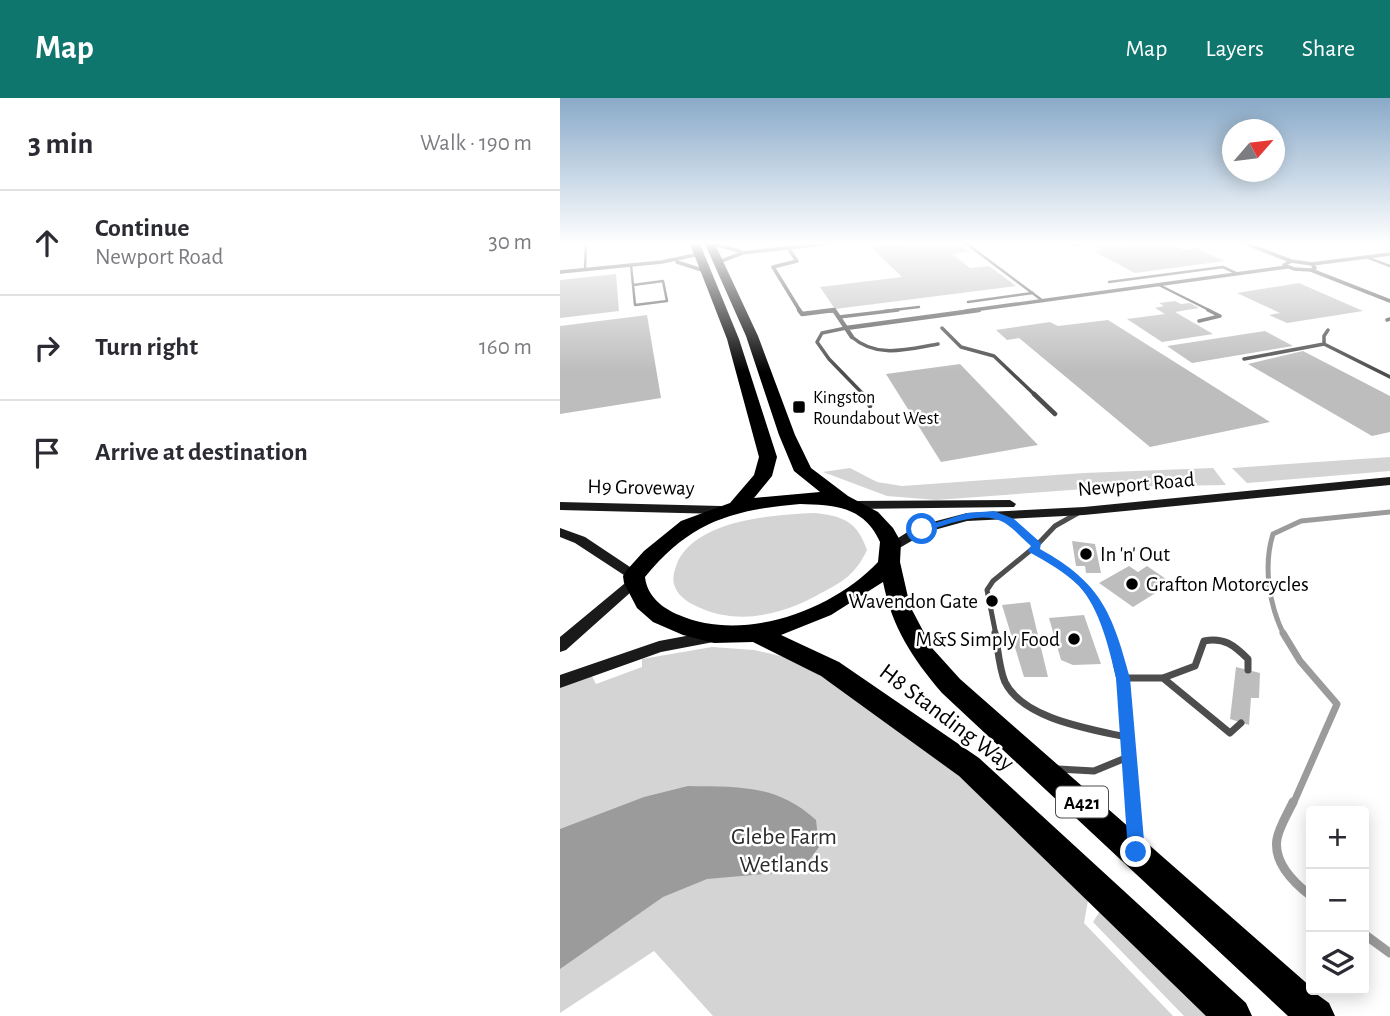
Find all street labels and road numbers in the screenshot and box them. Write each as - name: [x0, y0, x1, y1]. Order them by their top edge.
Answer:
- street label: Newport Road: [1077, 469, 1195, 500]
- street label: H9 Groveway: [587, 476, 695, 499]
- street label: H8 Standing Way: [875, 660, 1018, 776]
- road number: A421: [1056, 786, 1108, 818]

